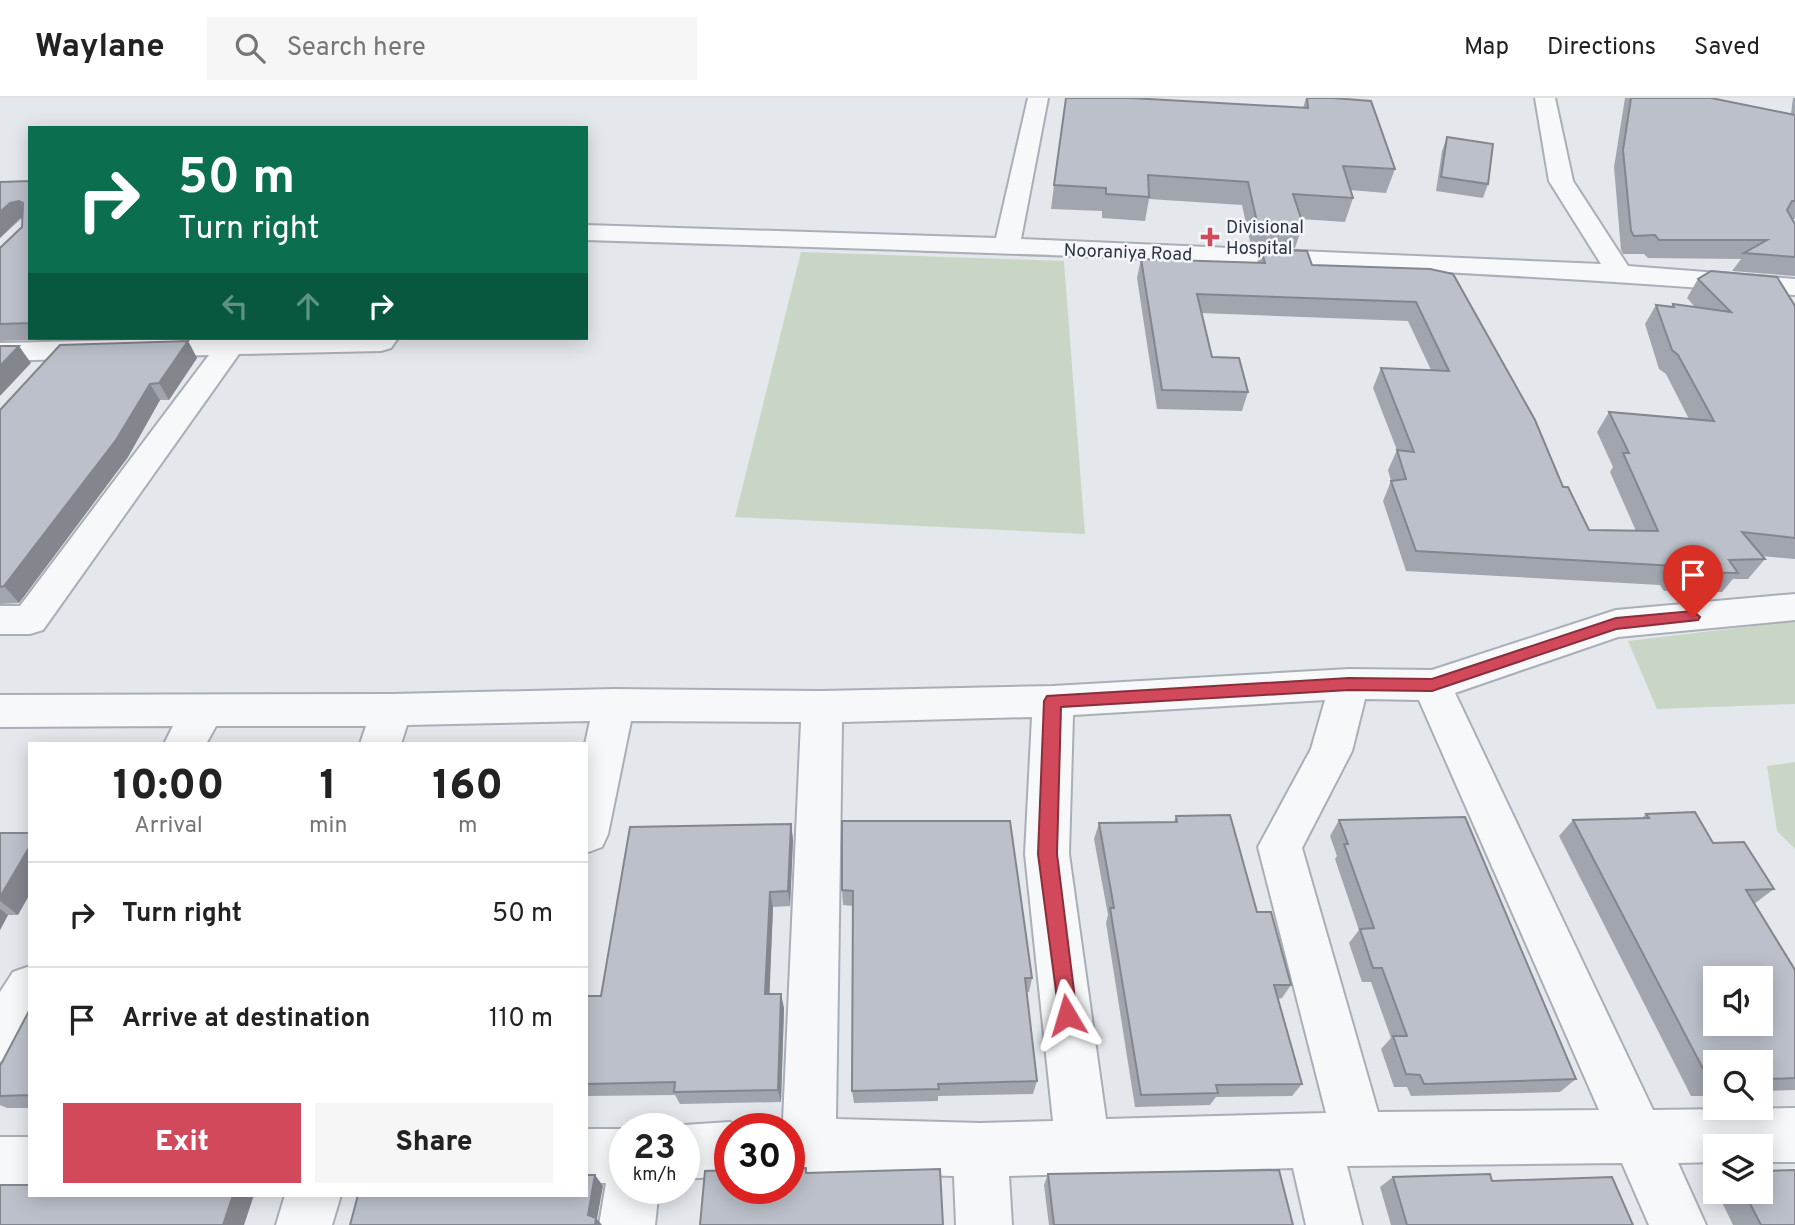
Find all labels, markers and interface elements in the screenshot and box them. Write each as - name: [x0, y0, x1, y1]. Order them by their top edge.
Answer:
- search box: [207, 17, 697, 80]
- text: Waylane: [35, 27, 165, 69]
- icon: search: [231, 29, 269, 67]
- text: Search here: [287, 32, 426, 65]
- text: Map: [1464, 33, 1509, 63]
- text: Directions: [1547, 33, 1656, 63]
- text: Saved: [1694, 33, 1760, 63]
- text: 50 m: [178, 149, 295, 211]
- icon: right: [63, 154, 154, 245]
- text: Turn right: [178, 210, 320, 250]
- place label: Divisional Hospital: [1226, 217, 1304, 261]
- marker: Divisional Hospital: [1200, 227, 1220, 247]
- street label: Nooraniya Road: [1063, 240, 1193, 267]
- icon: left: [216, 287, 254, 325]
- icon: ahead: [289, 287, 327, 325]
- icon: right: [362, 287, 400, 325]
- pin: [1663, 545, 1723, 617]
- icon: arrive: [1674, 556, 1712, 594]
- text: 10:00: [113, 761, 224, 814]
- text: 1: [320, 761, 337, 814]
- text: 160: [432, 761, 503, 814]
- text: Arrival: [134, 812, 203, 841]
- text: min: [309, 812, 347, 841]
- text: m: [458, 812, 477, 841]
- icon: right: [63, 896, 101, 934]
- text: Turn right: [122, 898, 242, 931]
- text: 50 m: [492, 898, 553, 931]
- map controls: [1703, 966, 1773, 1204]
- button: sound: [1703, 966, 1773, 1036]
- position arrow: [1030, 978, 1104, 1052]
- icon: arrive: [63, 1001, 101, 1039]
- text: Arrive at destination: [122, 1003, 370, 1036]
- text: 110 m: [489, 1003, 553, 1036]
- button: search: [1703, 1050, 1773, 1120]
- button: Exit: [63, 1103, 301, 1183]
- button: Share: [315, 1103, 553, 1183]
- speed limit sign: 30: [714, 1113, 805, 1204]
- text: 23: [633, 1127, 676, 1171]
- button: layers: [1703, 1134, 1773, 1204]
- text: km/h: [633, 1164, 676, 1187]

